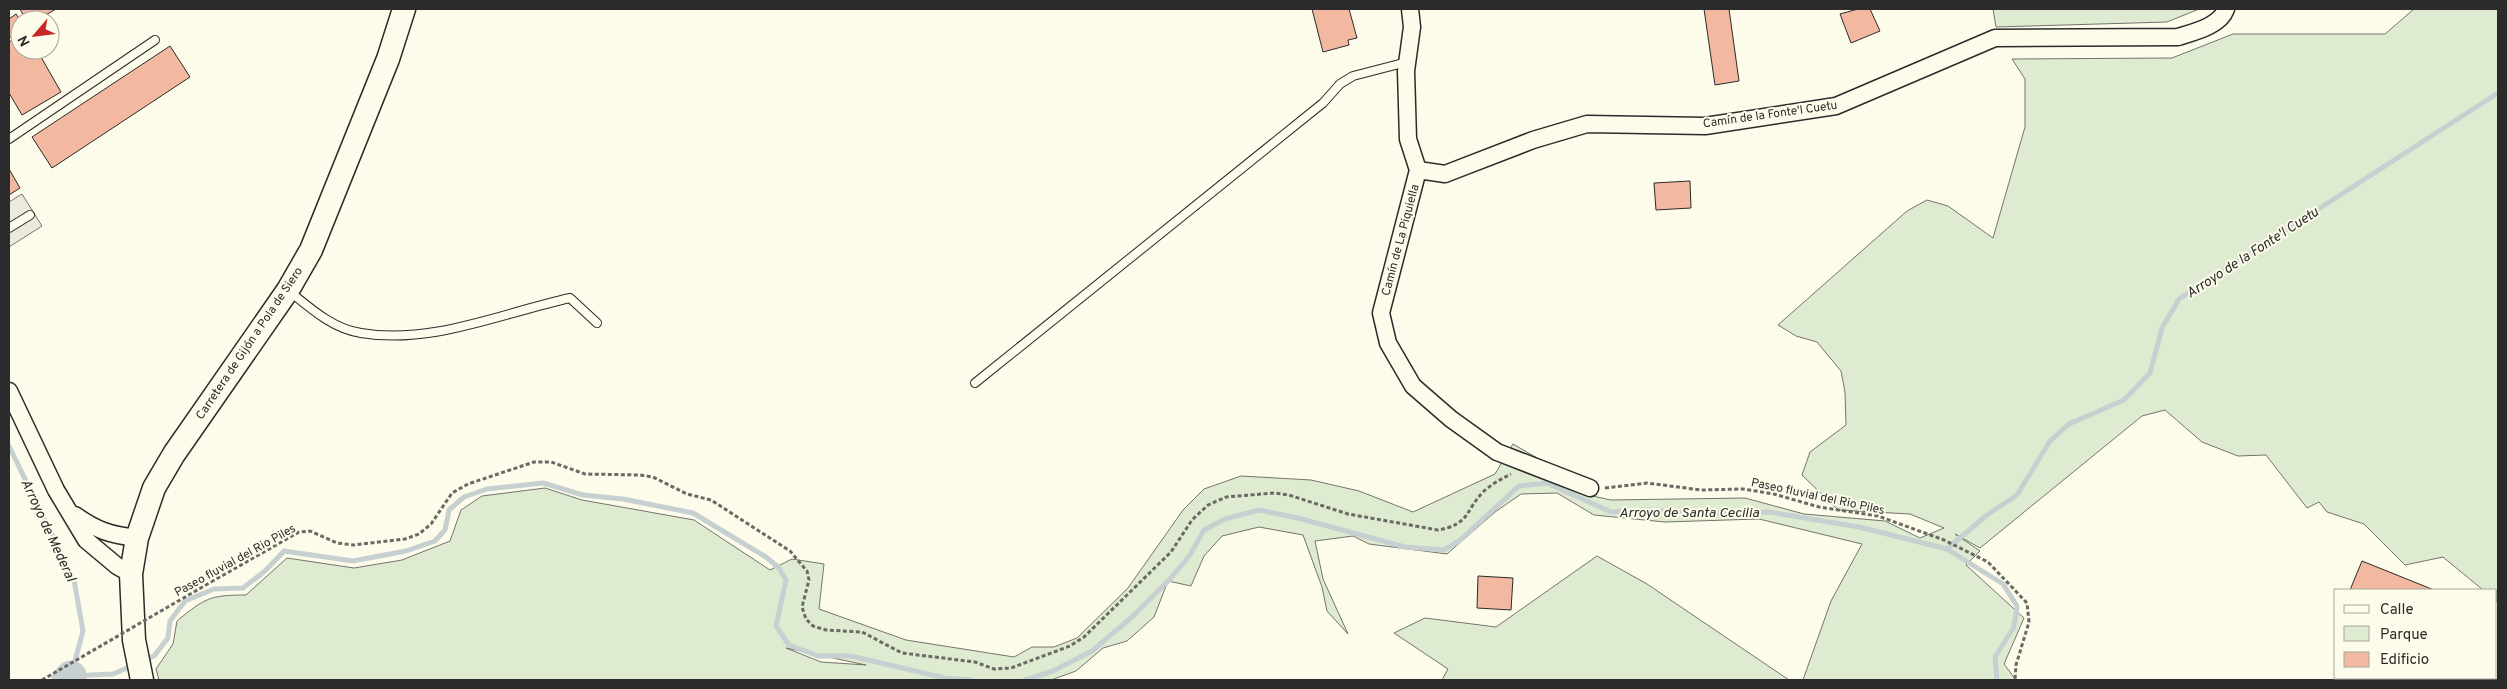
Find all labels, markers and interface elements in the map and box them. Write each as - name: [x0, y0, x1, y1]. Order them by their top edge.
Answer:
- north arrow: [10, 10, 60, 60]
- text: N: [15, 32, 35, 49]
- street label: Camín de la Fonte'l Cuetu: [1702, 98, 1838, 132]
- street label: Camín de La Piquiella: [1378, 183, 1424, 298]
- water label: Arroyo de la Fonte'l Cuetu: [2183, 204, 2322, 302]
- street label: Carretera de Gijón a Pola de Siero: [193, 264, 307, 423]
- street label: Paseo fluvial del Rio Piles: [1749, 475, 1886, 519]
- water label: Arroyo de Mederal: [17, 477, 79, 586]
- water label: Arroyo de Santa Cecilia: [1619, 505, 1760, 522]
- street label: Paseo fluvial del Rio Piles: [172, 521, 299, 601]
- legend: [2334, 589, 2497, 679]
- text: Calle: [2380, 601, 2414, 620]
- text: Parque: [2380, 626, 2428, 645]
- text: Edificio: [2380, 651, 2429, 670]

